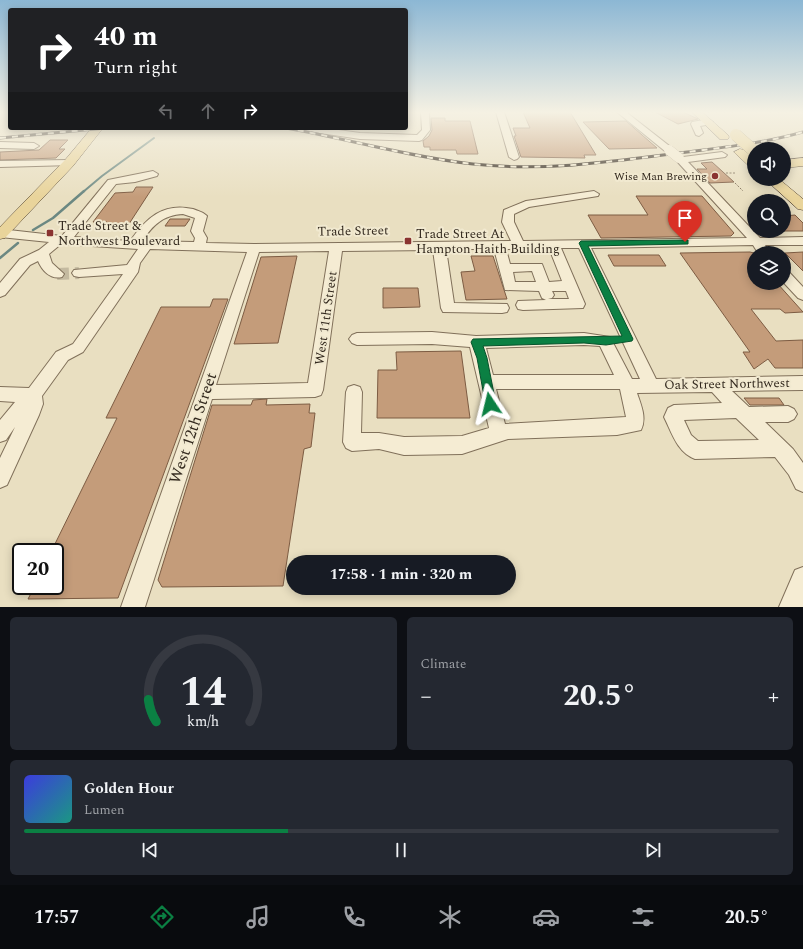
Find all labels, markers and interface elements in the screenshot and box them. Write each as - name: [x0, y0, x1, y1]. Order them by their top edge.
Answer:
- text: 40 m: [94, 15, 158, 58]
- icon: right: [28, 24, 80, 76]
- text: Turn right: [94, 54, 177, 81]
- icon: left: [155, 100, 177, 122]
- icon: ahead: [197, 100, 219, 122]
- icon: right: [239, 100, 261, 122]
- map controls: [747, 142, 791, 290]
- button: sound: [747, 142, 791, 186]
- place label: Wise Man Brewing: [614, 168, 707, 185]
- marker: Wise Man Brewing: [710, 171, 720, 181]
- button: search: [747, 194, 791, 238]
- pin: [668, 201, 702, 242]
- icon: arrive: [674, 207, 696, 229]
- place label: Trade Street & Northwest Boulevard: [58, 216, 180, 251]
- street label: Trade Street: [317, 220, 389, 242]
- place label: Trade Street At Hampton Haith Building: [416, 224, 560, 259]
- marker: Trade Street & Northwest Boulevard: [45, 228, 55, 238]
- marker: Trade Street At Hampton Haith Building: [403, 236, 413, 246]
- button: layers: [747, 246, 791, 290]
- street label: West 11th Street: [310, 269, 343, 366]
- street label: West 12th Street: [163, 369, 223, 487]
- street label: Oak Street Northwest: [664, 373, 790, 395]
- position arrow: [469, 383, 511, 425]
- speed limit sign: 20: [12, 543, 64, 595]
- text: 17:58 · 1 min · 320 m: [330, 563, 472, 586]
- text: Climate: [421, 654, 466, 674]
- text: 14: [180, 660, 227, 723]
- text: 20.5°: [563, 673, 637, 719]
- text: −: [421, 680, 432, 713]
- text: +: [768, 680, 779, 713]
- text: km/h: [187, 710, 219, 732]
- text: Golden Hour: [84, 777, 174, 800]
- text: Lumen: [84, 800, 125, 820]
- icon: previous: [139, 839, 161, 861]
- icon: pause: [390, 839, 412, 861]
- icon: next: [642, 839, 664, 861]
- icon: directions: [148, 903, 176, 931]
- icon: music: [244, 903, 272, 931]
- icon: phone: [340, 903, 368, 931]
- icon: climate: [436, 903, 464, 931]
- icon: car: [532, 903, 560, 931]
- icon: filters: [629, 903, 657, 931]
- text: 17:57: [34, 904, 79, 931]
- text: 20.5°: [725, 904, 769, 931]

